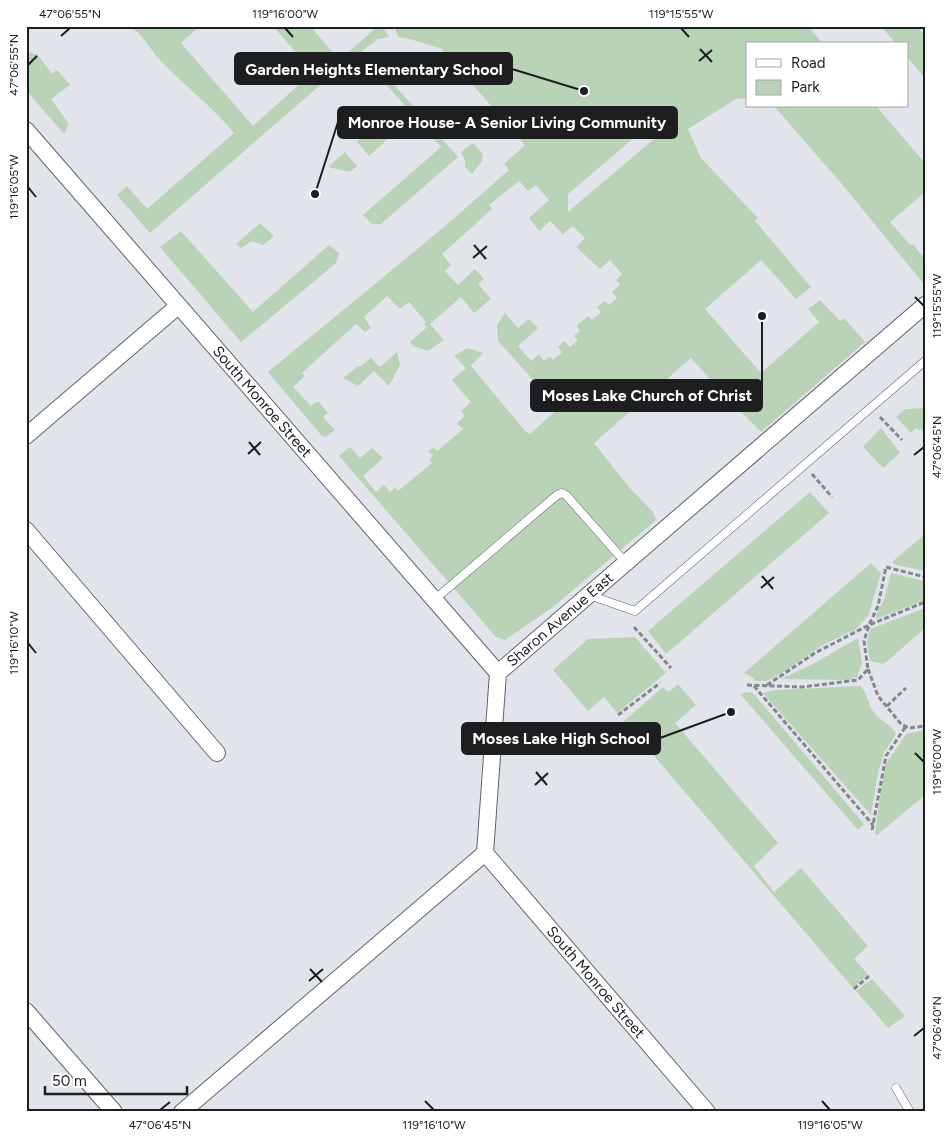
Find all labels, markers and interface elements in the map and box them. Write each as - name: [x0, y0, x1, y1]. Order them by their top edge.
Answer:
- text: 47°06'55"N: [39, 7, 101, 21]
- text: 119°16'00"W: [252, 7, 318, 21]
- text: 119°15'55"W: [649, 7, 714, 21]
- text: 47°06'55"N: [7, 34, 21, 96]
- legend: [746, 42, 908, 108]
- callout: Garden Heights Elementary School: [235, 53, 512, 84]
- text: Road: [791, 54, 826, 72]
- text: Garden Heights Elementary School: [245, 60, 503, 79]
- text: Park: [791, 78, 820, 96]
- callout: Monroe House- A Senior Living Community: [338, 107, 677, 138]
- text: Monroe House- A Senior Living Community: [348, 113, 667, 132]
- text: 119°16'05"W: [7, 154, 21, 220]
- text: 119°15'55"W: [930, 273, 944, 338]
- street label: South Monroe Street: [209, 342, 316, 461]
- callout: Moses Lake Church of Christ: [531, 380, 762, 411]
- text: Moses Lake Church of Christ: [542, 386, 752, 405]
- text: 47°06'45"N: [930, 416, 944, 478]
- street label: Sharon Avenue East: [503, 568, 617, 670]
- text: 119°16'10"W: [7, 611, 21, 675]
- callout: Moses Lake High School: [462, 723, 660, 754]
- text: Moses Lake High School: [472, 729, 650, 748]
- text: 119°16'00"W: [930, 729, 944, 795]
- street label: South Monroe Street: [543, 922, 649, 1042]
- text: 47°06'40"N: [930, 996, 944, 1060]
- scale bar: [45, 1063, 188, 1095]
- text: 50 m: [52, 1072, 87, 1090]
- text: 47°06'45"N: [129, 1118, 191, 1132]
- text: 119°16'10"W: [402, 1118, 466, 1132]
- text: 119°16'05"W: [797, 1118, 863, 1132]

